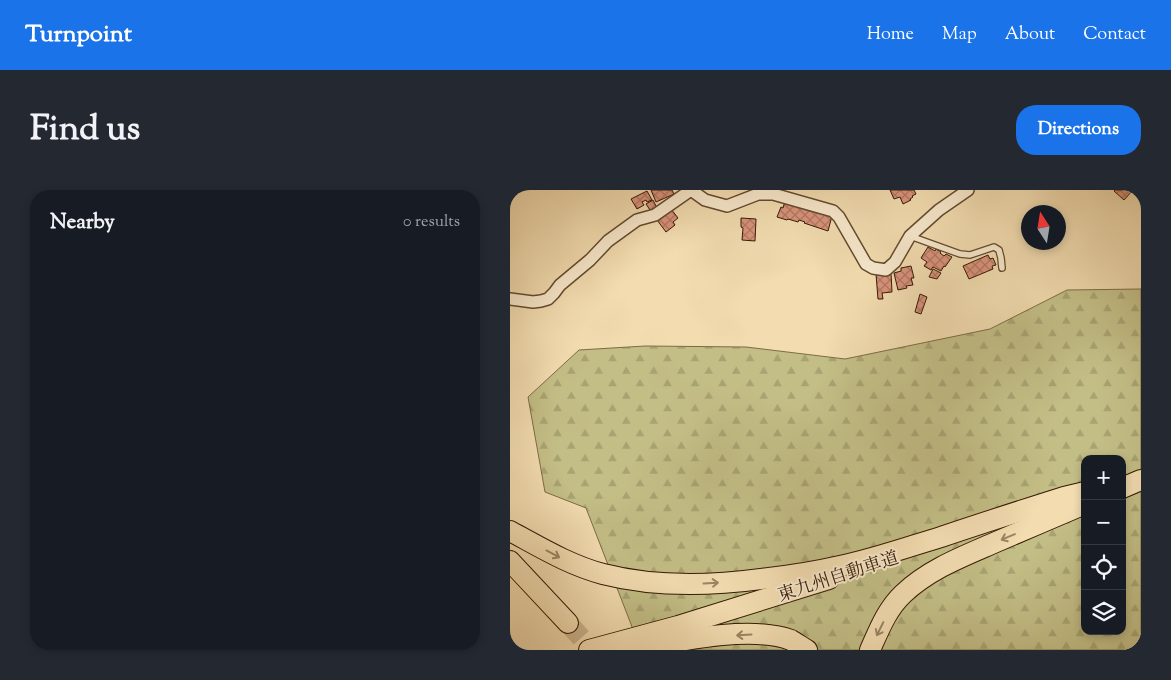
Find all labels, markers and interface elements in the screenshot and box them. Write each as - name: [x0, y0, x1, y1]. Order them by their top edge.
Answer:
- text: Turnpoint: [25, 18, 132, 52]
- text: Home: [867, 22, 914, 48]
- text: Map: [942, 22, 977, 48]
- text: About: [1005, 22, 1055, 48]
- text: Contact: [1083, 22, 1146, 48]
- text: Find us: [30, 105, 140, 156]
- button: Directions: [1016, 105, 1141, 155]
- north arrow: [1021, 205, 1066, 250]
- text: Nearby: [50, 208, 115, 238]
- text: 0 results: [403, 211, 460, 234]
- map controls: [1081, 455, 1126, 635]
- button: +: [1081, 455, 1126, 500]
- button: −: [1081, 500, 1126, 545]
- one-way arrow: [1001, 533, 1016, 542]
- button: locate: [1081, 545, 1126, 590]
- street label: 東九州自動車道: [775, 546, 903, 610]
- one-way arrow: [545, 550, 560, 559]
- one-way arrow: [702, 579, 718, 588]
- button: layers: [1081, 590, 1126, 635]
- one-way arrow: [874, 621, 884, 636]
- one-way arrow: [737, 630, 753, 639]

